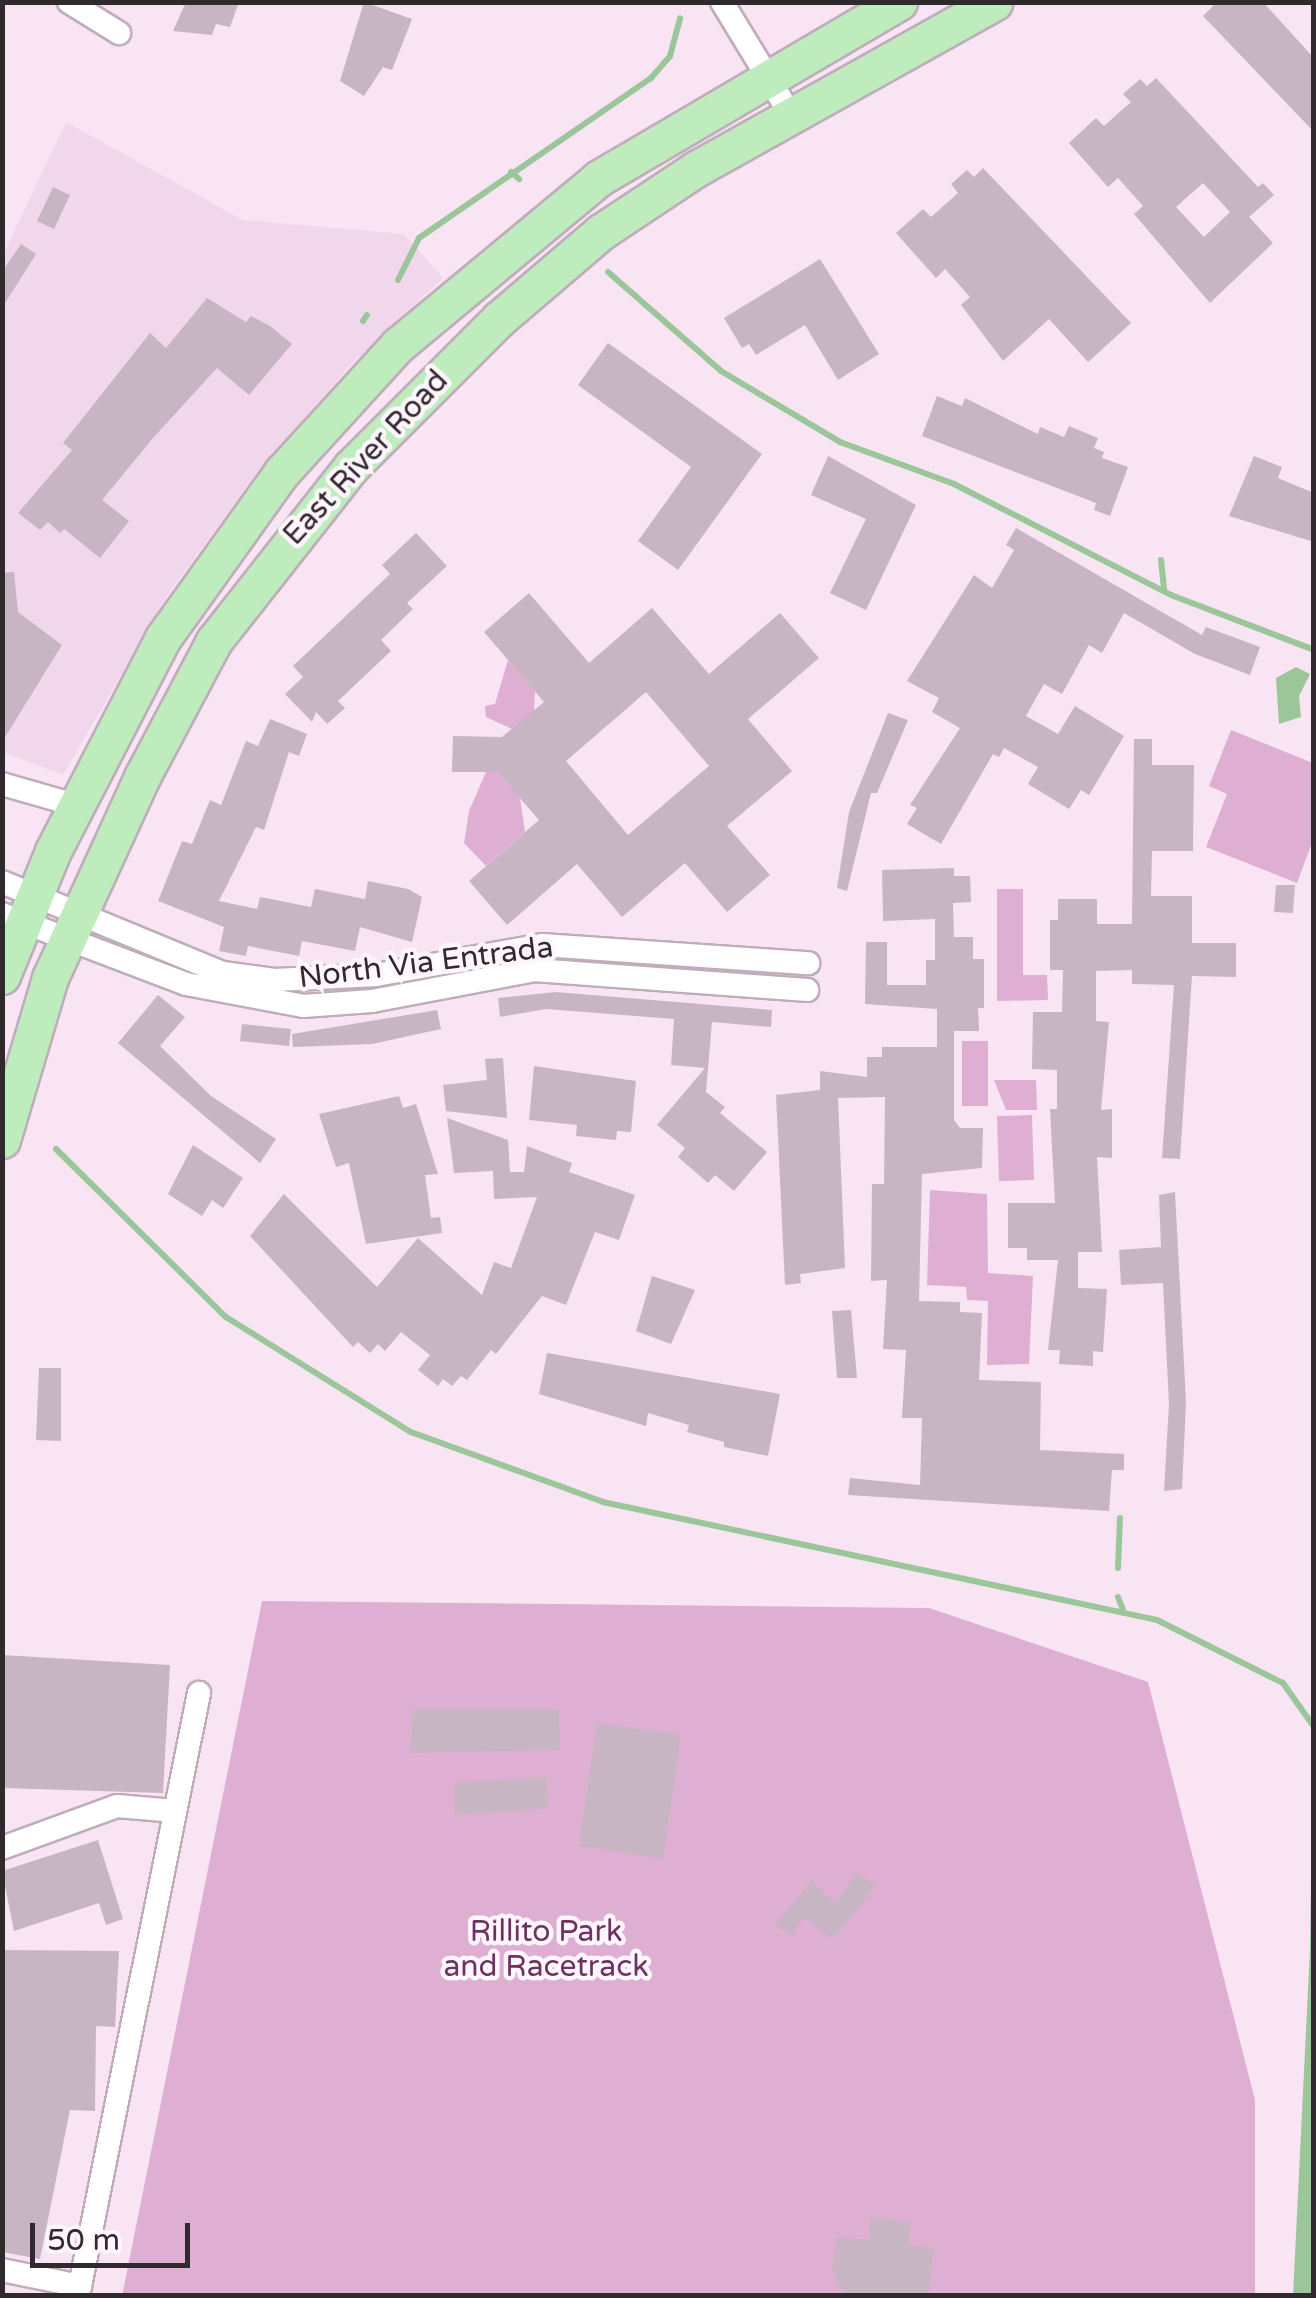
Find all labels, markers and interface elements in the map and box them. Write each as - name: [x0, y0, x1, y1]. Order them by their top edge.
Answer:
- street label: East River Road: [276, 363, 456, 553]
- street label: North Via Entrada: [297, 930, 555, 996]
- park label: Rillito Park and Racetrack: [443, 1914, 649, 1984]
- scale bar: [35, 2203, 195, 2265]
- text: 50 m: [47, 2222, 120, 2259]

